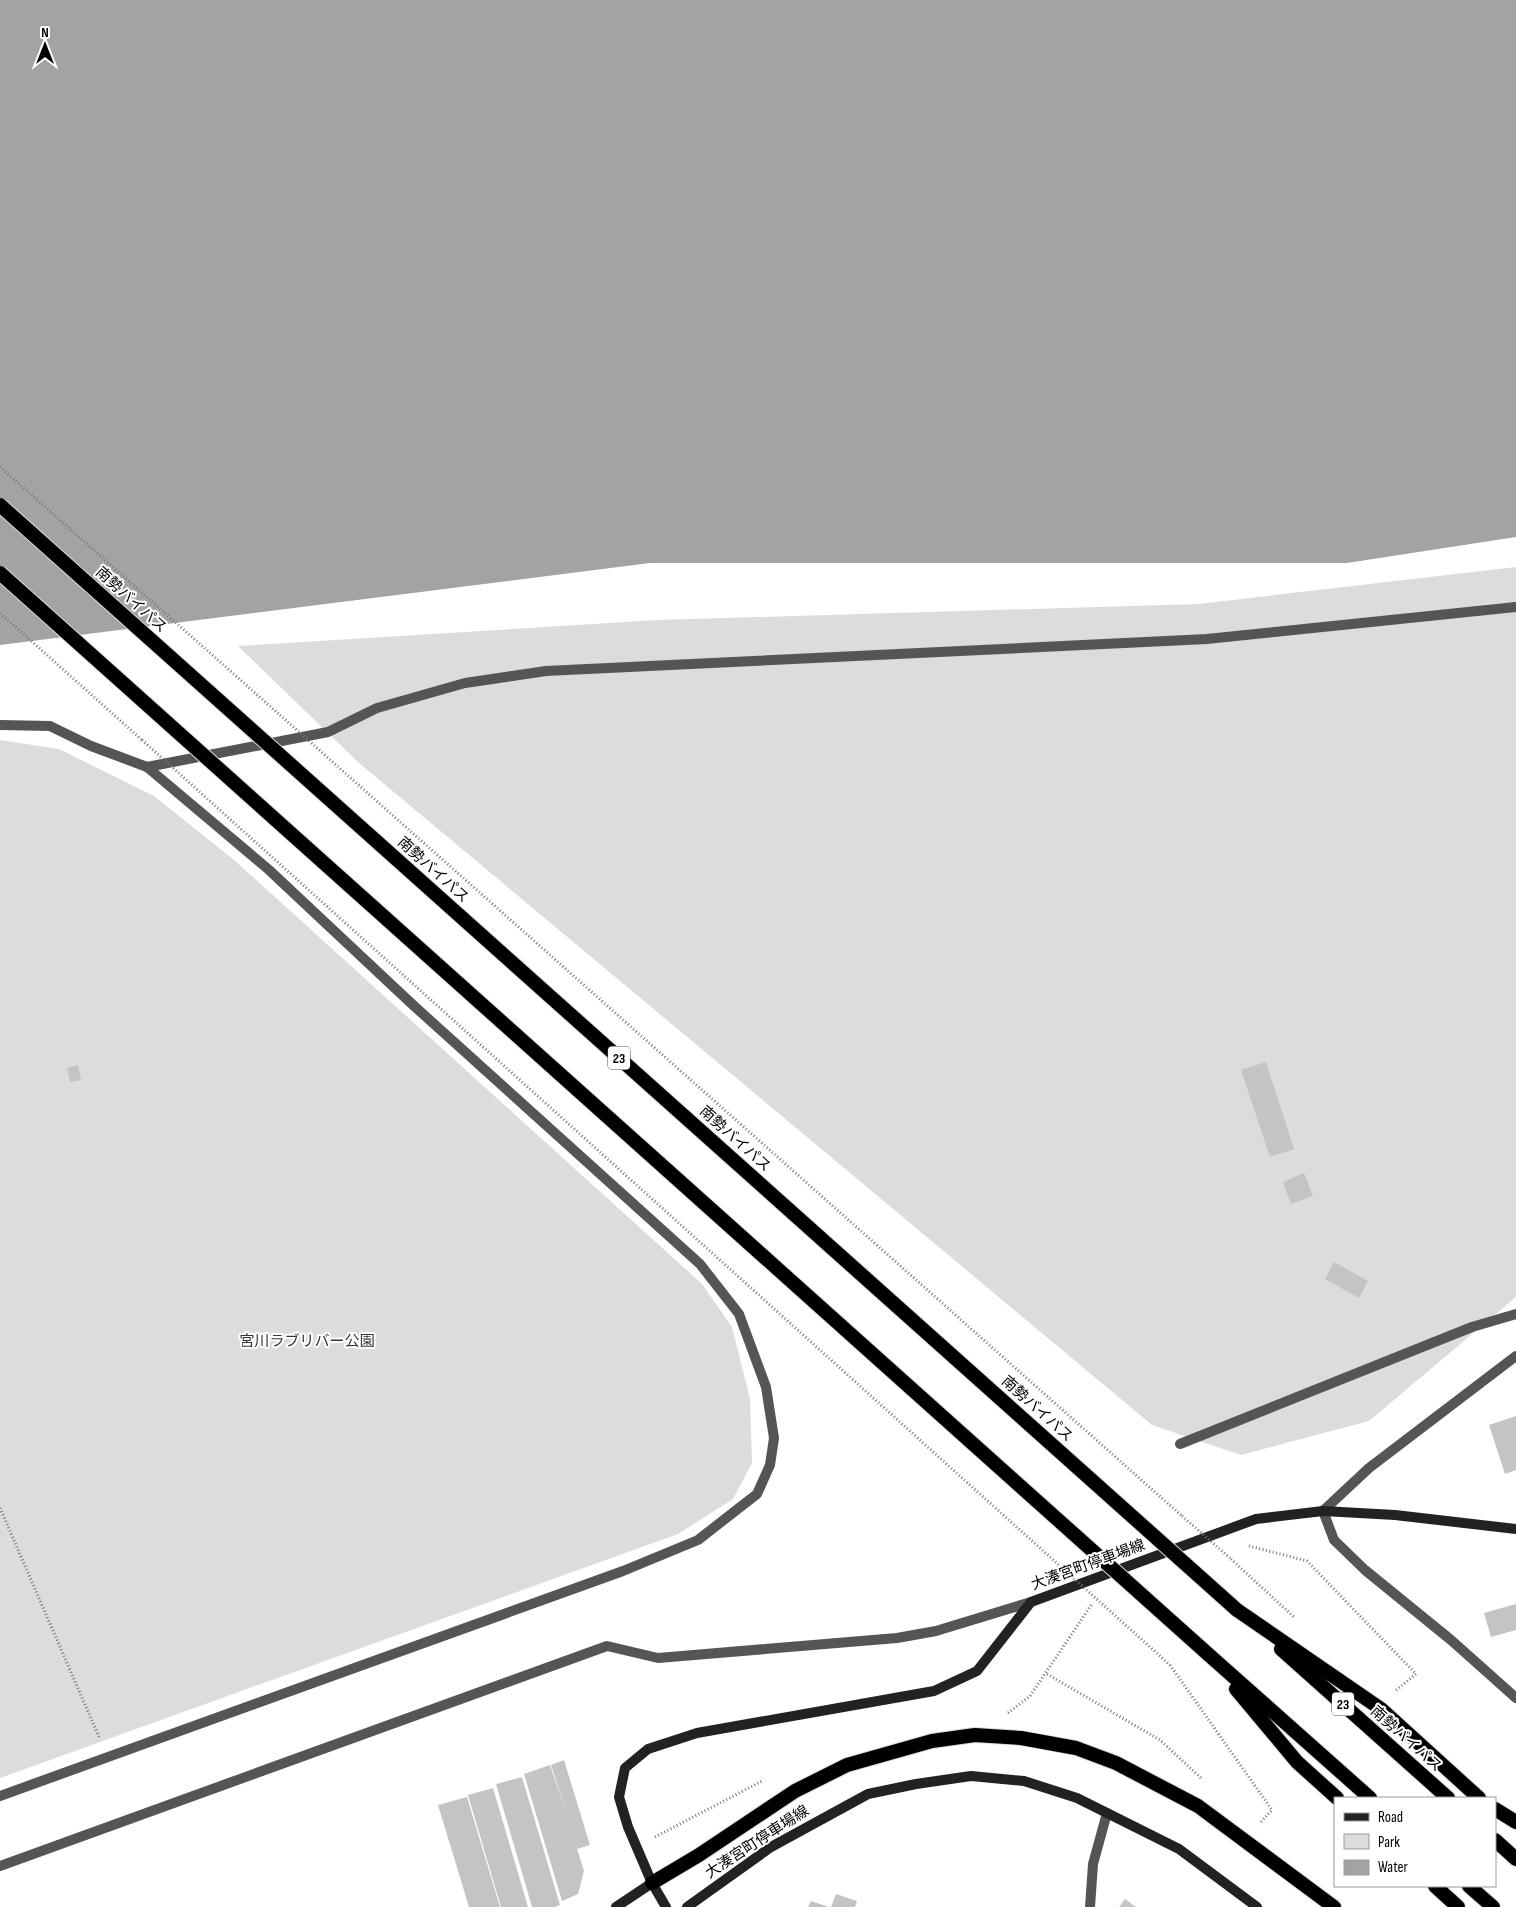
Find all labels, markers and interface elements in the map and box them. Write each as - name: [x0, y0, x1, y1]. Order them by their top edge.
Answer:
- north arrow: [20, 20, 70, 70]
- text: N: [41, 24, 49, 41]
- street label: 南勢バイパス: [91, 563, 171, 637]
- street label: 南勢バイパス: [393, 833, 473, 907]
- road number: 23: [608, 1046, 630, 1070]
- street label: 南勢バイパス: [695, 1102, 775, 1176]
- park label: 宮川ラブリバー公園: [239, 1332, 375, 1351]
- street label: 南勢バイパス: [997, 1372, 1077, 1446]
- street label: 大湊宮町停車場線: [1028, 1536, 1148, 1594]
- road number: 23: [1332, 1692, 1354, 1716]
- street label: 南勢バイパス: [1366, 1702, 1446, 1776]
- legend: [1334, 1797, 1496, 1887]
- street label: 大湊宮町停車場線: [701, 1801, 813, 1883]
- text: Road: [1378, 1808, 1403, 1827]
- text: Park: [1378, 1833, 1400, 1852]
- text: Water: [1378, 1858, 1409, 1877]

